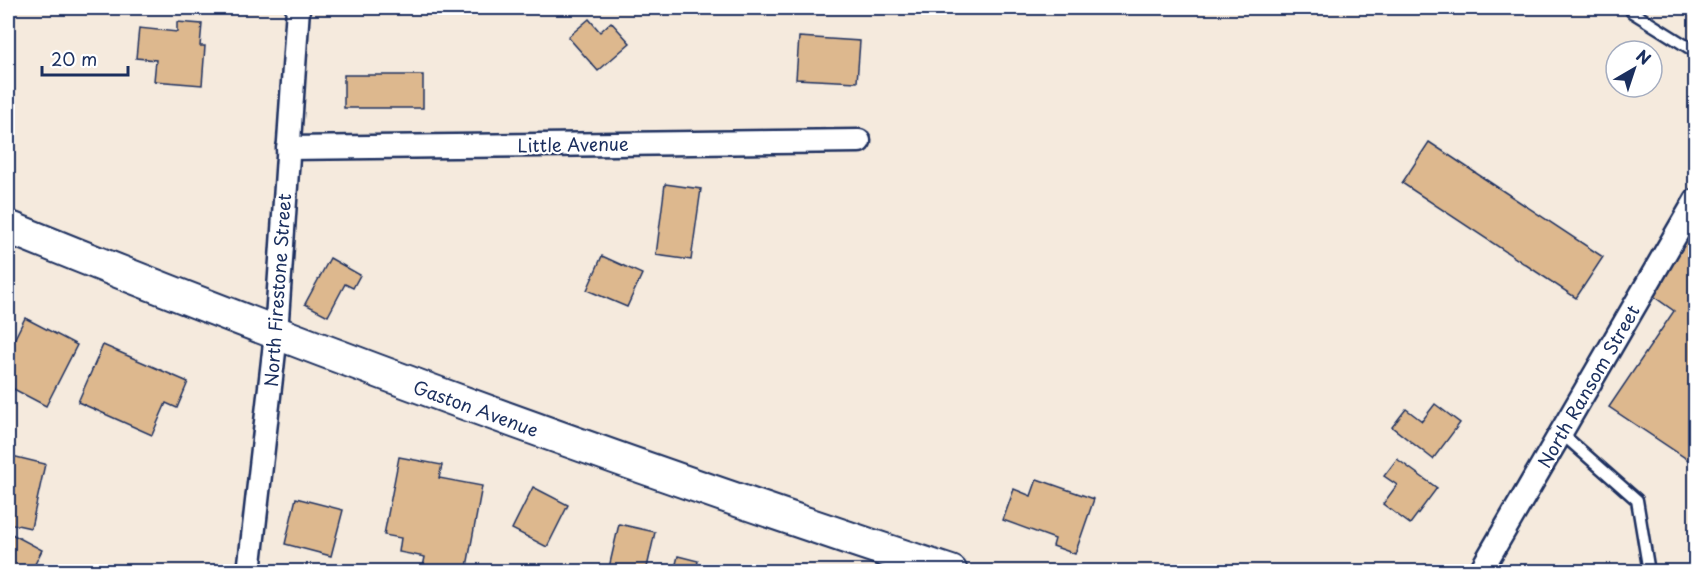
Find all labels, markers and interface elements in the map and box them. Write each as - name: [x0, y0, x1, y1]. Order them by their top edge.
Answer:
- scale bar: [42, 39, 128, 77]
- north arrow: [1604, 39, 1664, 99]
- text: N: [1632, 43, 1657, 70]
- text: 20 m: [51, 45, 97, 72]
- street label: Little Avenue: [517, 130, 629, 158]
- street label: North Firestone Street: [257, 192, 297, 388]
- street label: North Ransom Street: [1530, 300, 1646, 472]
- street label: Gaston Avenue: [410, 373, 542, 443]

